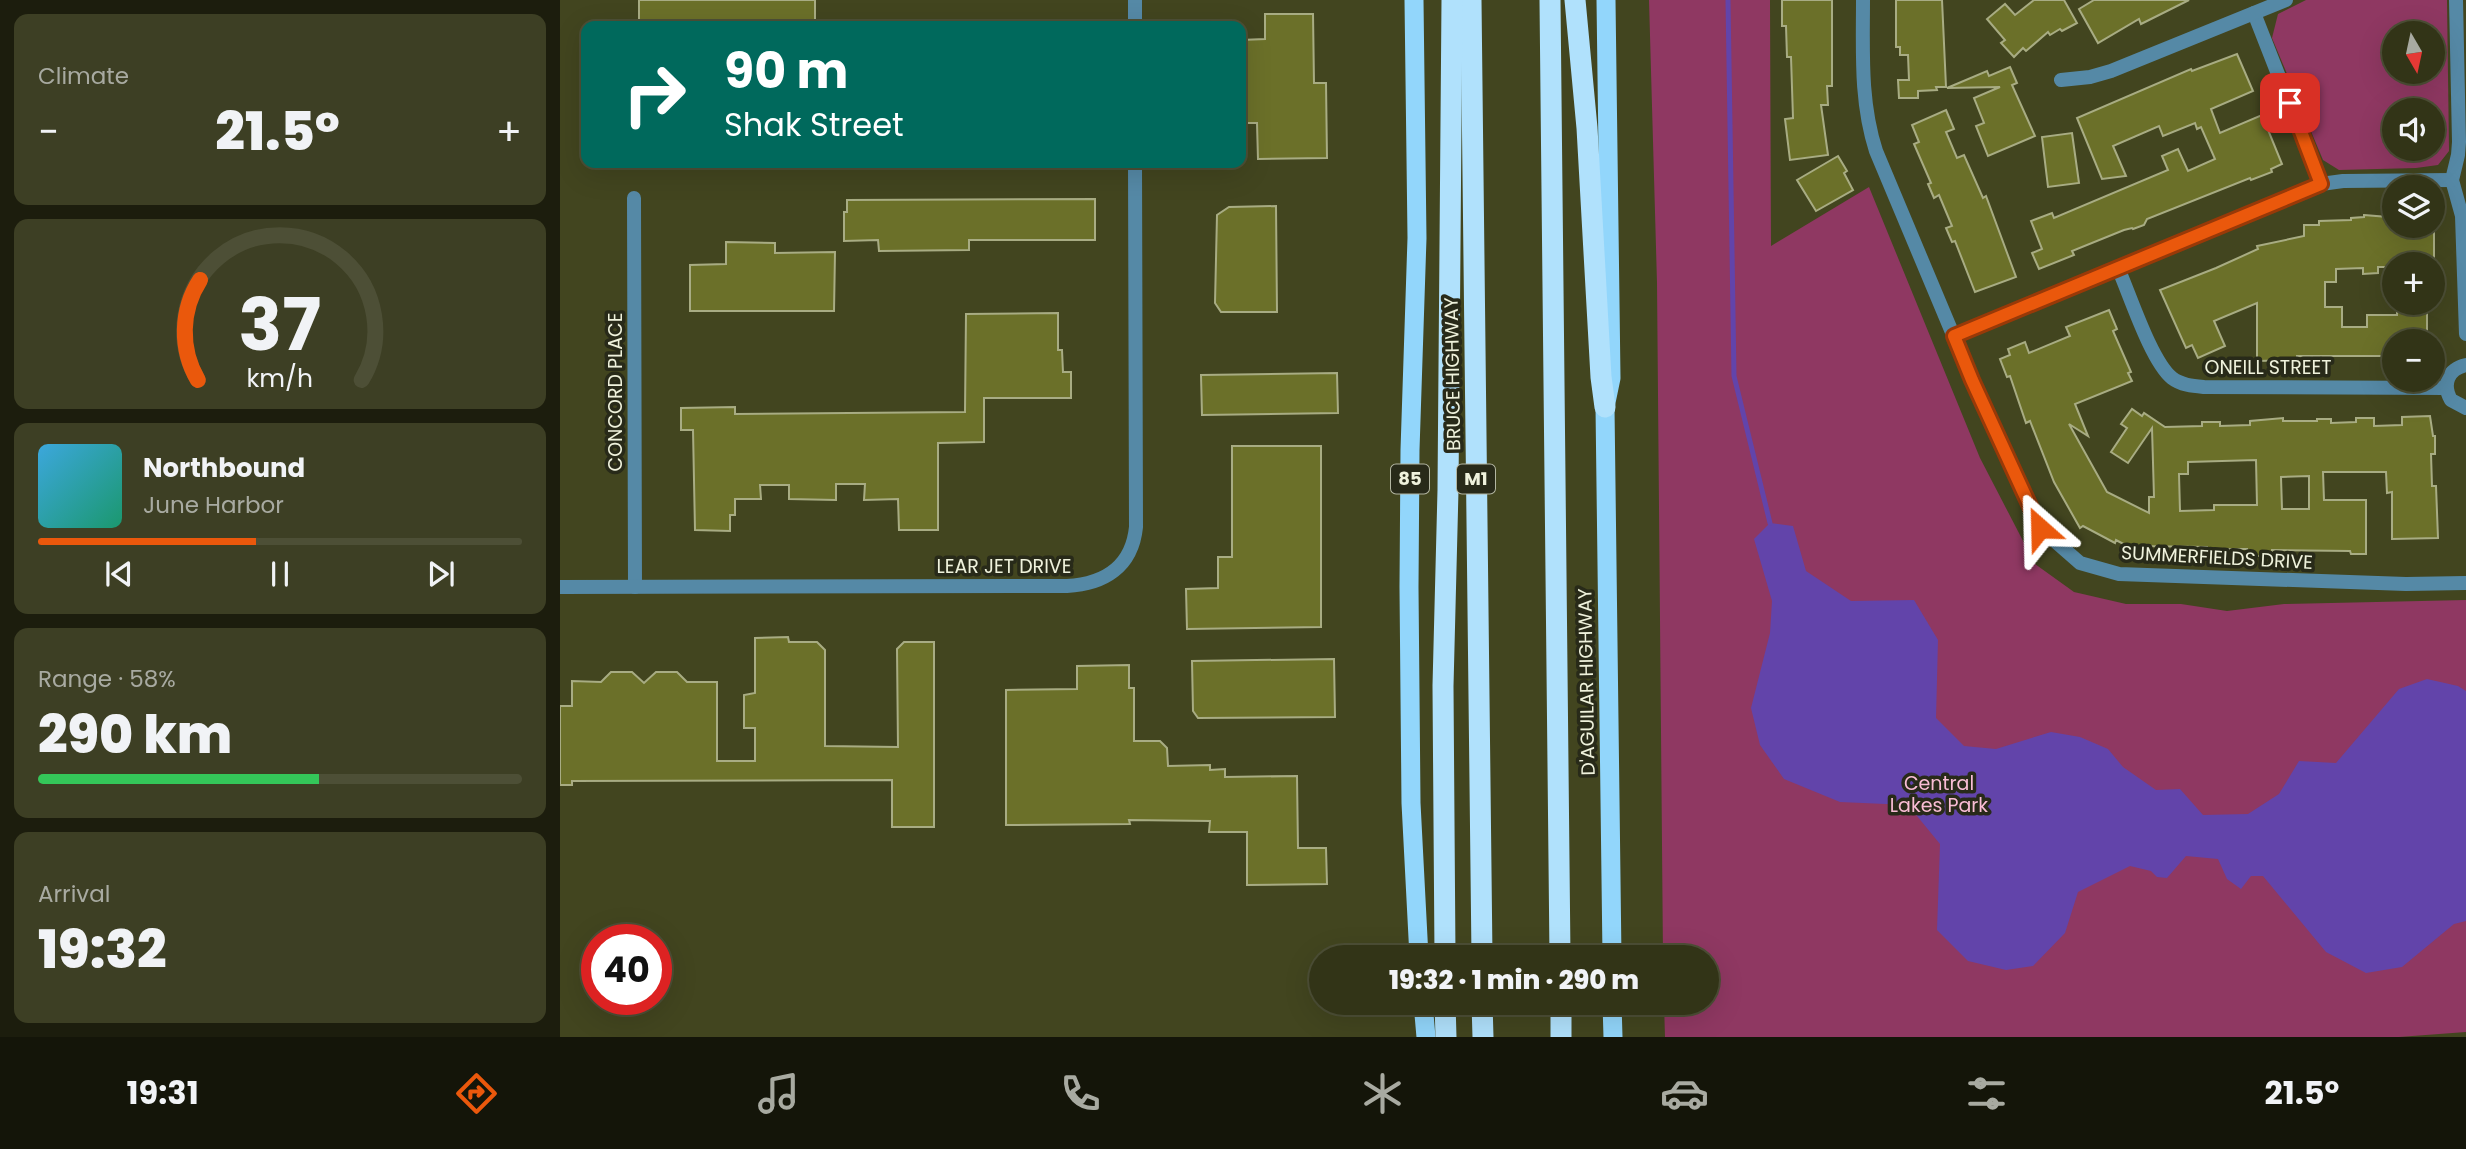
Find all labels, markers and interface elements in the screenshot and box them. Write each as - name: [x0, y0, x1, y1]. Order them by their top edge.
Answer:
- north arrow: [2382, 21, 2445, 84]
- map controls: [2382, 21, 2445, 392]
- text: 90 m: [724, 37, 848, 105]
- icon: right: [609, 49, 700, 140]
- text: Climate: [38, 60, 129, 92]
- pin: [2260, 73, 2320, 133]
- icon: arrive: [2271, 84, 2309, 122]
- text: 21.5°: [215, 95, 340, 168]
- button: sound: [2382, 98, 2445, 161]
- text: Shak Street: [724, 102, 904, 147]
- text: −: [38, 105, 59, 158]
- text: +: [496, 105, 522, 158]
- button: layers: [2382, 175, 2445, 238]
- button: +: [2382, 252, 2445, 315]
- text: 37: [239, 274, 322, 375]
- street label: BRUCE HIGHWAY: [1438, 297, 1467, 451]
- street label: CONCORD PLACE: [602, 312, 629, 472]
- button: −: [2382, 329, 2445, 392]
- street label: ONEILL STREET: [2205, 354, 2331, 381]
- text: km/h: [247, 361, 313, 396]
- text: Northbound: [143, 450, 305, 486]
- road number: 85: [1391, 464, 1429, 494]
- road number: M1: [1457, 464, 1495, 494]
- text: June Harbor: [143, 489, 284, 521]
- position arrow: [2003, 491, 2077, 565]
- street label: SUMMERFIELDS DRIVE: [2120, 539, 2314, 576]
- street label: LEAR JET DRIVE: [937, 553, 1071, 580]
- icon: previous: [100, 555, 138, 593]
- icon: pause: [261, 555, 299, 593]
- icon: next: [422, 555, 460, 593]
- street label: D'AGUILAR HIGHWAY: [1571, 588, 1602, 776]
- text: Range · 58%: [38, 663, 176, 695]
- text: 290 km: [38, 698, 232, 771]
- park label: Central Lakes Park: [1890, 770, 1988, 819]
- text: Arrival: [38, 878, 110, 910]
- text: 19:32: [38, 913, 167, 986]
- speed limit sign: 40: [581, 924, 672, 1015]
- text: 19:32 · 1 min · 290 m: [1389, 962, 1639, 998]
- icon: directions: [452, 1069, 501, 1118]
- icon: music: [754, 1069, 803, 1118]
- icon: phone: [1056, 1069, 1105, 1118]
- icon: climate: [1358, 1069, 1407, 1118]
- icon: car: [1660, 1069, 1709, 1118]
- icon: filters: [1962, 1069, 2011, 1118]
- text: 19:31: [127, 1070, 199, 1115]
- text: 21.5°: [2264, 1070, 2339, 1115]

